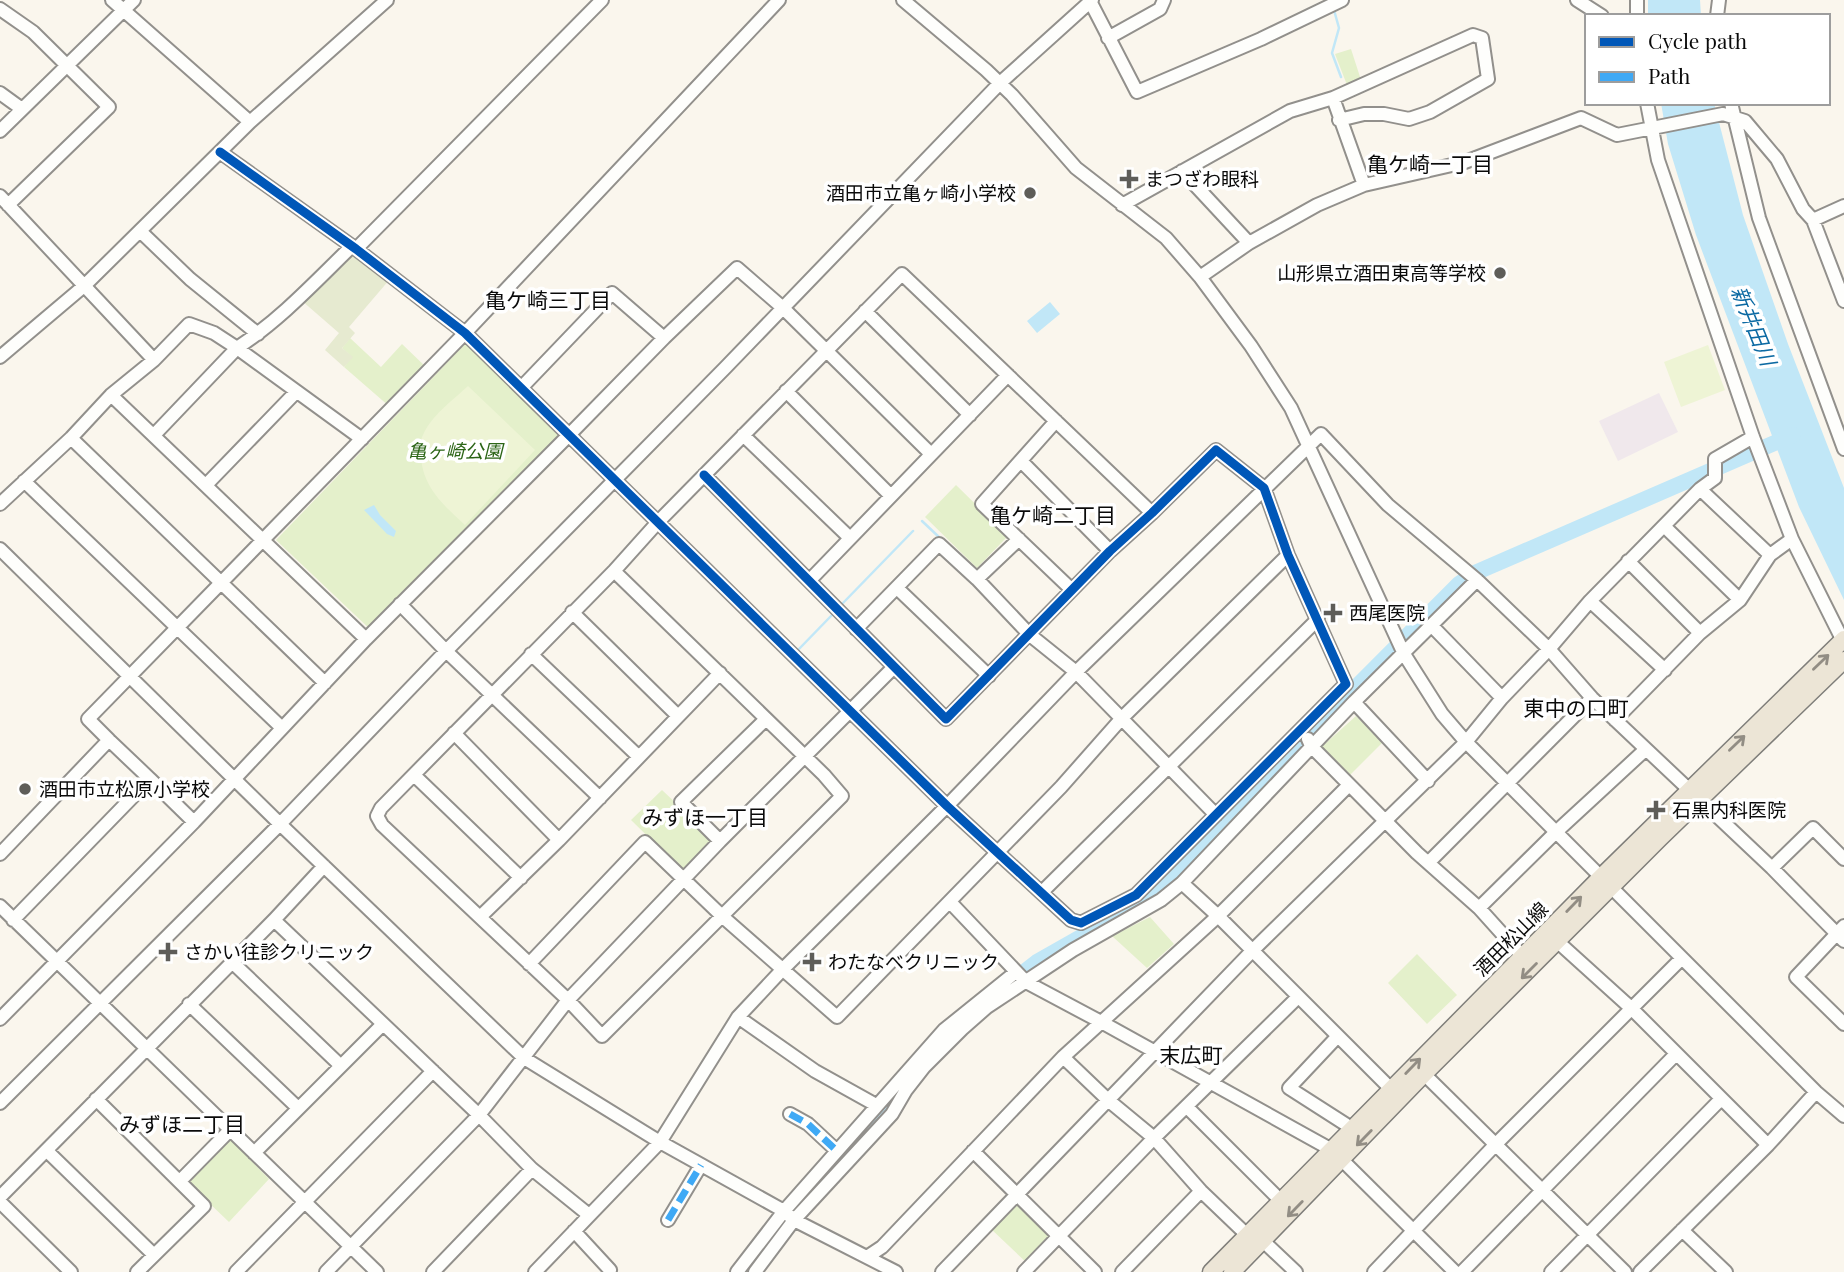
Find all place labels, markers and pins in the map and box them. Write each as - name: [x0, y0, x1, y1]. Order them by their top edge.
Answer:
- place label: まつざわ眼科: [1145, 165, 1259, 191]
- marker: まつざわ眼科: [1119, 169, 1139, 189]
- place label: 酒田市立亀ヶ崎小学校: [826, 179, 1016, 205]
- marker: 酒田市立亀ヶ崎小学校: [1022, 185, 1038, 201]
- place label: 山形県立酒田東高等学校: [1277, 259, 1486, 285]
- marker: 山形県立酒田東高等学校: [1492, 265, 1508, 281]
- place label: 西尾医院: [1349, 599, 1425, 625]
- marker: 西尾医院: [1323, 603, 1343, 623]
- place label: 酒田市立松原小学校: [39, 775, 210, 801]
- marker: 酒田市立松原小学校: [17, 781, 33, 797]
- place label: 石黒内科医院: [1672, 796, 1786, 822]
- marker: 石黒内科医院: [1646, 800, 1666, 820]
- place label: さかい往診クリニック: [184, 938, 374, 964]
- marker: さかい往診クリニック: [158, 942, 178, 962]
- place label: わたなべクリニック: [828, 948, 999, 974]
- marker: わたなべクリニック: [802, 952, 822, 972]

